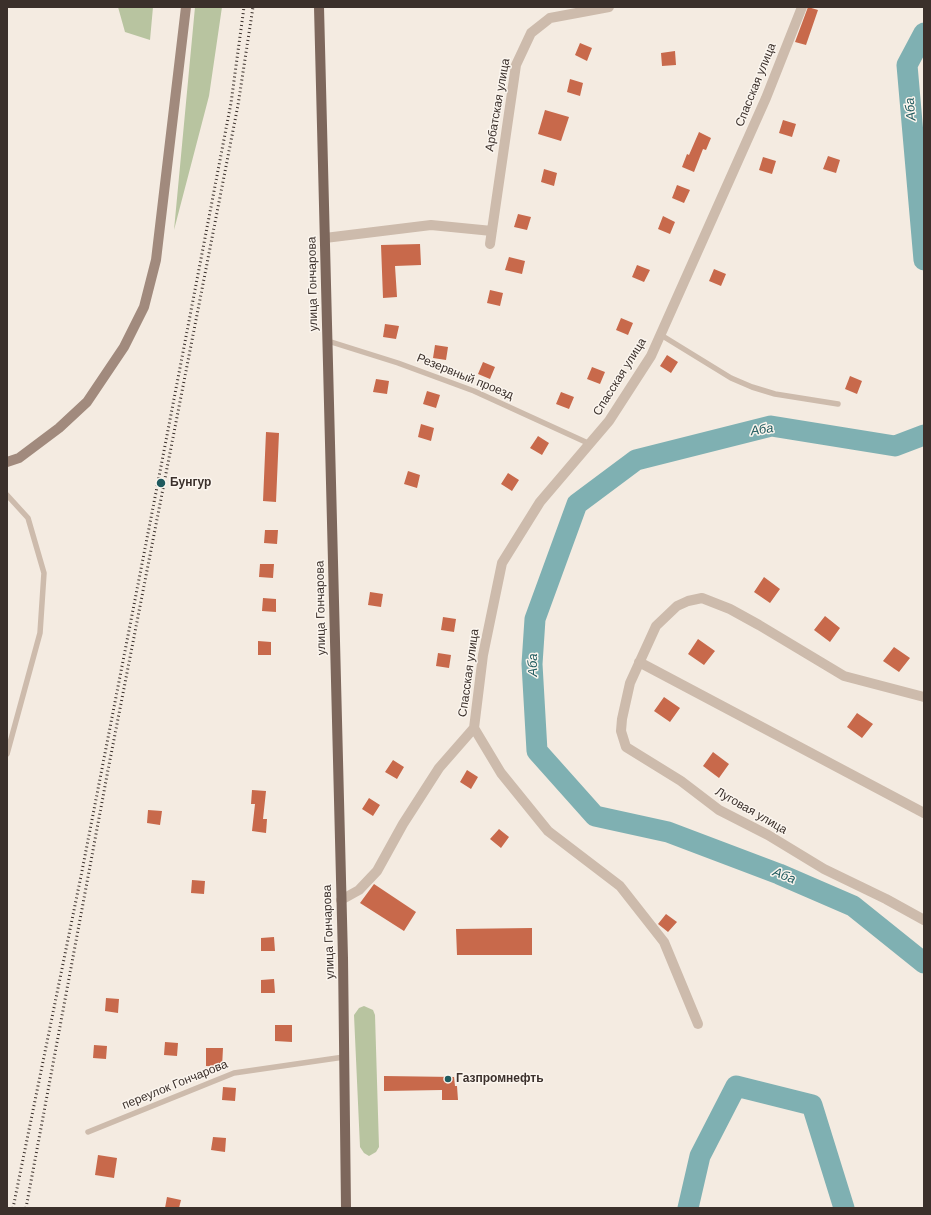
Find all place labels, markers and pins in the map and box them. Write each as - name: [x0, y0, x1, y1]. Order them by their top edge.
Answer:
- place label: Бунгур: [170, 476, 211, 490]
- marker: Бунгур: [155, 477, 167, 489]
- place label: Газпромнефть: [456, 1072, 544, 1086]
- marker: Газпромнефть: [443, 1074, 453, 1084]

